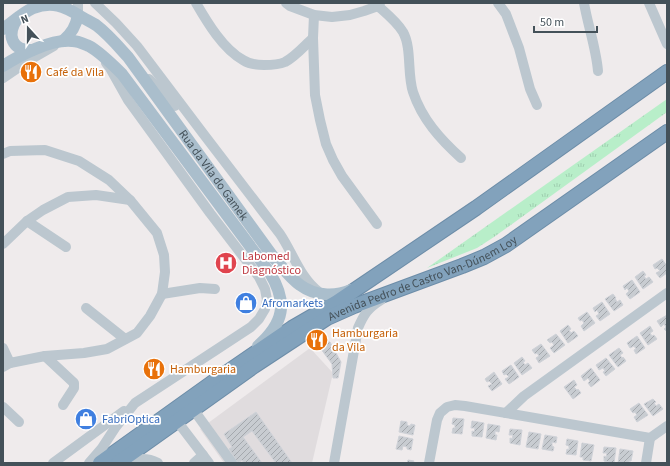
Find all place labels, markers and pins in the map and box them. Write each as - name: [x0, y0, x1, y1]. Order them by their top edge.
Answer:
- restaurant icon: Café da Vila: [18, 59, 44, 85]
- place label: Café da Vila: [46, 64, 104, 81]
- place label: Labomed Diagnóstico: [242, 248, 301, 279]
- hospital icon: Labomed Diagnóstico: [213, 250, 239, 276]
- shop icon: Afromarkets: [233, 290, 259, 316]
- place label: Afromarkets: [262, 295, 323, 312]
- place label: Hamburgaria da Vila: [332, 325, 398, 356]
- restaurant icon: Hamburgaria da Vila: [304, 327, 330, 353]
- restaurant icon: Hamburgaria: [141, 356, 167, 382]
- place label: Hamburgaria: [170, 361, 236, 378]
- shop icon: FabriOptica: [73, 406, 99, 432]
- place label: FabriOptica: [102, 411, 160, 428]

